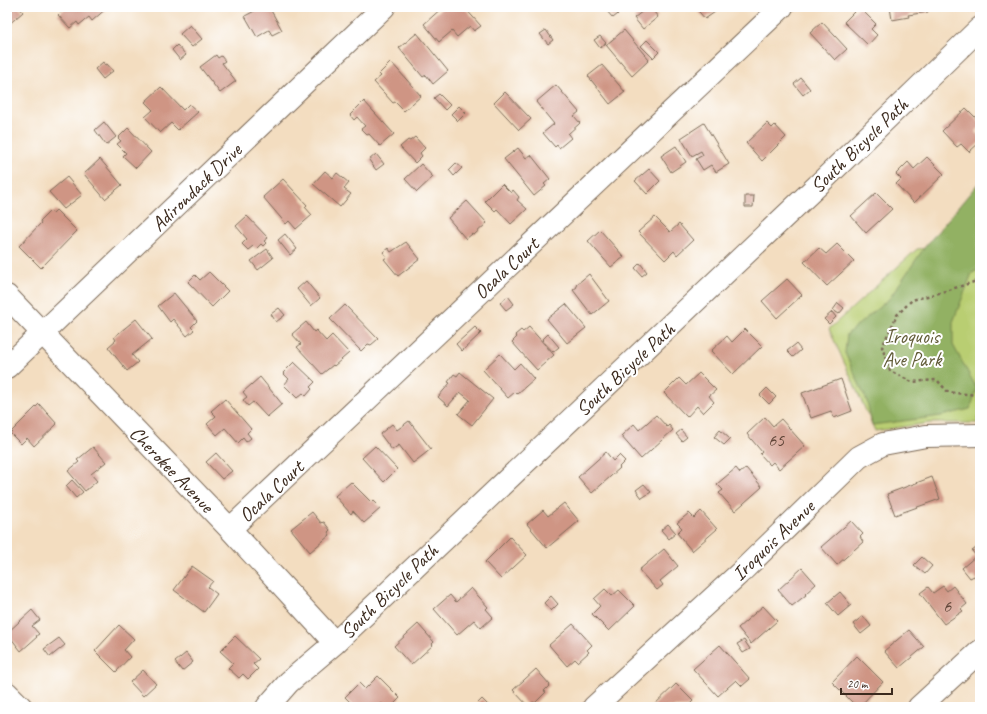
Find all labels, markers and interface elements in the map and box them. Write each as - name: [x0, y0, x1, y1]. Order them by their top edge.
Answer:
- street label: South Bicycle Path: [805, 92, 914, 198]
- street label: Adirondack Drive: [146, 137, 248, 237]
- street label: Ocala Court: [469, 230, 546, 305]
- street label: South Bicycle Path: [571, 316, 681, 422]
- park label: Iroquois Ave Park: [883, 324, 943, 372]
- street label: Cherokee Avenue: [124, 421, 220, 519]
- house number: 65: [768, 429, 785, 451]
- street label: Ocala Court: [234, 453, 311, 528]
- street label: Iroquois Avenue: [727, 494, 821, 586]
- street label: South Bicycle Path: [335, 538, 444, 644]
- house number: 6: [943, 595, 952, 617]
- scale bar: [841, 670, 892, 696]
- text: 20 m: [847, 676, 869, 692]

